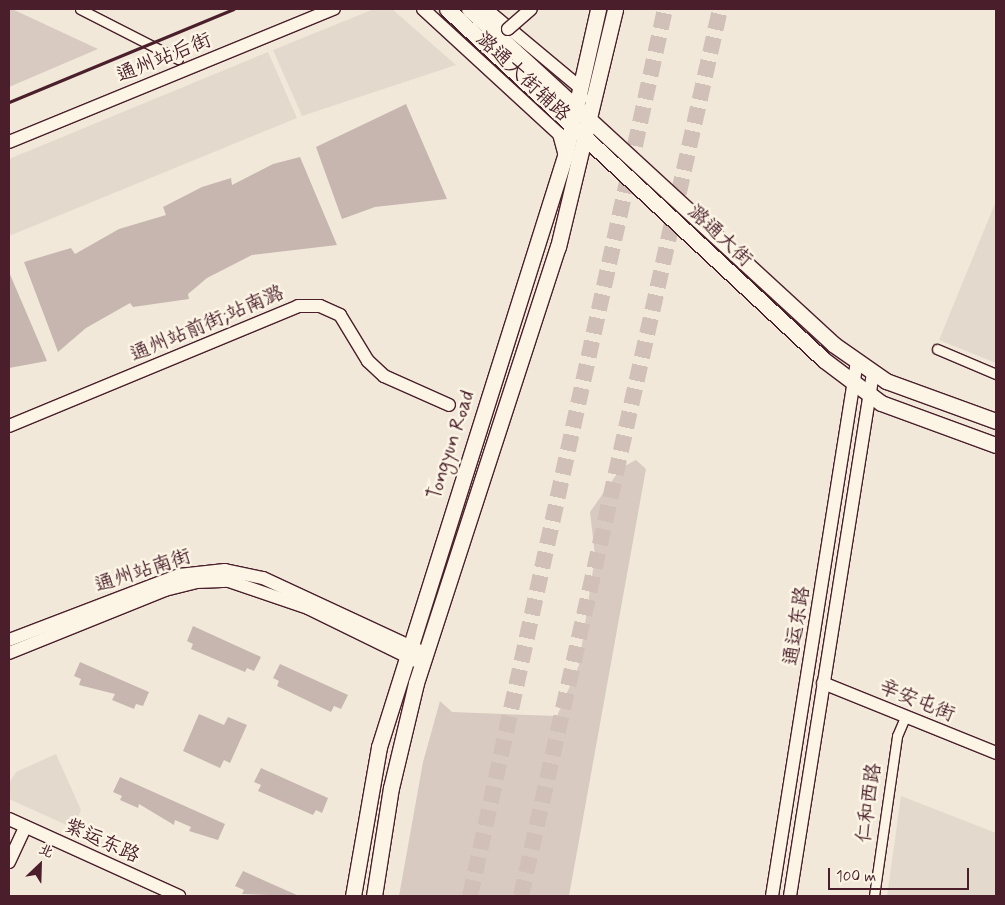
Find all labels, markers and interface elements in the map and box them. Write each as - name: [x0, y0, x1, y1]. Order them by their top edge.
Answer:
- street label: 潞通大街辅路: [471, 27, 575, 127]
- street label: 通州站后街: [113, 28, 215, 88]
- street label: 潞通大街: [683, 200, 757, 272]
- street label: 通州站前街;站南潞: [127, 281, 287, 367]
- street label: Tongyun Road: [422, 388, 480, 502]
- street label: 通州站南街: [92, 544, 194, 598]
- street label: 通运东路: [779, 585, 815, 667]
- street label: 辛安屯街: [875, 675, 959, 727]
- street label: 仁和西路: [852, 762, 886, 844]
- street label: 紫运东路: [61, 814, 143, 868]
- north arrow: [15, 840, 65, 890]
- text: 北: [36, 840, 56, 862]
- scale bar: [830, 858, 971, 890]
- text: 100 m: [836, 867, 876, 887]

